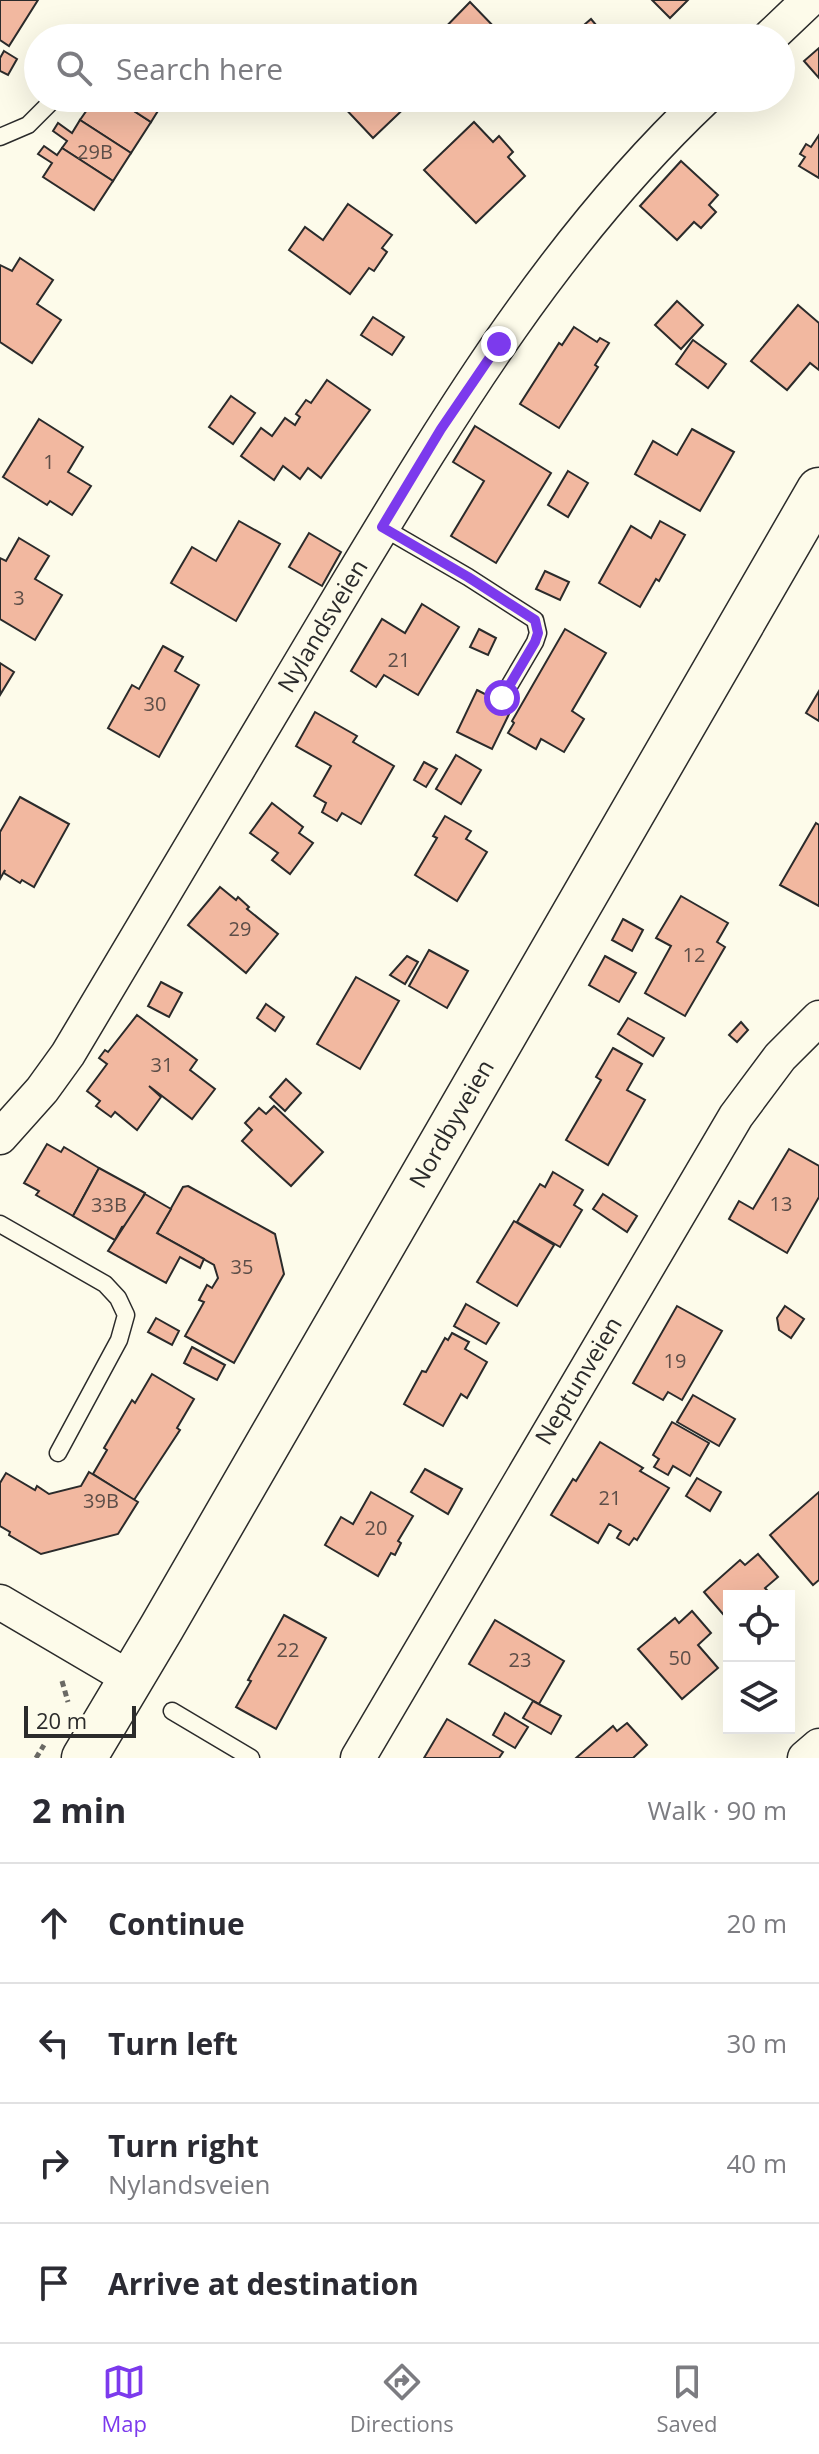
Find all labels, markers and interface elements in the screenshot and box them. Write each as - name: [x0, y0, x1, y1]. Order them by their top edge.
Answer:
- search box: [24, 24, 795, 112]
- icon: search: [52, 46, 96, 90]
- text: Search here: [116, 48, 283, 89]
- house number: 29B: [77, 138, 113, 165]
- route end: [481, 326, 517, 362]
- house number: 1: [43, 448, 55, 475]
- street label: Nylandsveien: [269, 552, 374, 698]
- house number: 3: [13, 584, 25, 611]
- house number: 21: [388, 646, 410, 673]
- route start: [484, 680, 520, 716]
- house number: 30: [144, 690, 166, 717]
- house number: 29: [229, 915, 251, 942]
- house number: 12: [683, 941, 705, 968]
- house number: 31: [151, 1051, 173, 1078]
- street label: Nordbyveien: [401, 1053, 501, 1194]
- house number: 13: [770, 1190, 792, 1217]
- house number: 33B: [91, 1191, 127, 1218]
- house number: 35: [231, 1253, 253, 1280]
- street label: Neptunveien: [527, 1310, 629, 1450]
- house number: 19: [664, 1347, 686, 1374]
- house number: 21: [599, 1484, 621, 1511]
- house number: 39B: [83, 1487, 119, 1514]
- house number: 20: [365, 1514, 387, 1541]
- map controls: [723, 1590, 795, 1734]
- button: locate: [723, 1590, 795, 1662]
- house number: 22: [277, 1636, 299, 1663]
- house number: 50: [669, 1644, 691, 1671]
- house number: 23: [509, 1646, 531, 1673]
- button: layers: [723, 1662, 795, 1734]
- scale bar: [24, 1702, 136, 1738]
- text: 20 m: [36, 1705, 87, 1735]
- text: 2 min: [32, 1787, 126, 1833]
- text: Walk · 90 m: [647, 1792, 787, 1828]
- icon: ahead: [32, 1901, 76, 1945]
- text: Continue: [108, 1903, 245, 1944]
- text: 20 m: [726, 1905, 787, 1941]
- icon: left: [32, 2021, 76, 2065]
- text: Turn left: [108, 2023, 238, 2064]
- text: 30 m: [726, 2025, 787, 2061]
- text: Turn right: [108, 2125, 259, 2166]
- icon: right: [32, 2141, 76, 2185]
- text: 40 m: [726, 2145, 787, 2181]
- text: Nylandsveien: [108, 2166, 271, 2202]
- icon: arrive: [32, 2261, 76, 2305]
- text: Arrive at destination: [108, 2263, 419, 2304]
- tab: Map: [101, 2360, 147, 2438]
- tab: Directions: [350, 2360, 454, 2438]
- tab: Saved: [656, 2360, 718, 2438]

